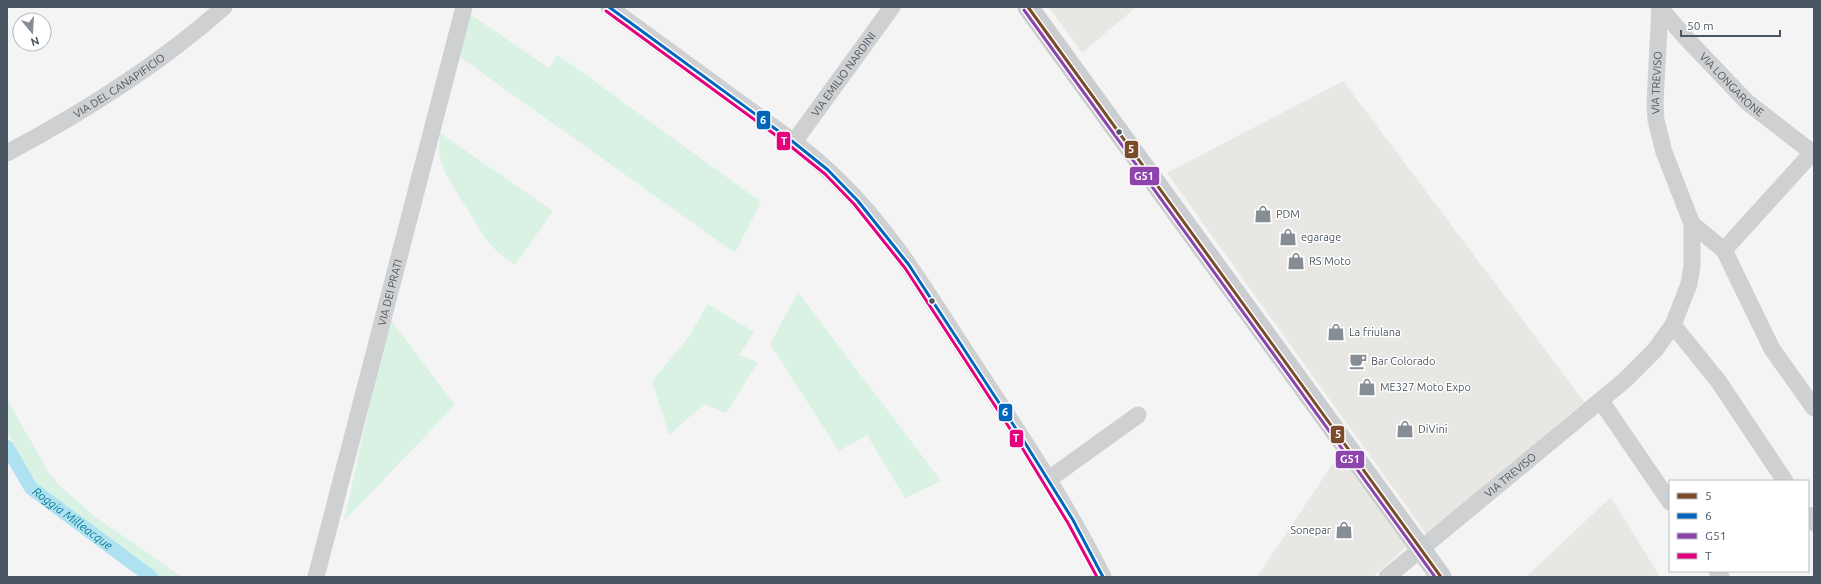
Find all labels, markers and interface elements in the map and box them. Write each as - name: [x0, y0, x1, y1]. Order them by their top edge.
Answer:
- north arrow: [12, 12, 52, 52]
- scale bar: [1681, 12, 1780, 38]
- text: 50 m: [1687, 19, 1714, 32]
- street label: VIA EMILIO NARDINI: [809, 30, 878, 118]
- text: N: [29, 35, 41, 48]
- street label: VIA LONGARONE: [1697, 50, 1766, 119]
- street label: VIA DEL CANAPIFICIO: [71, 51, 167, 120]
- street label: VIA TREVISO: [1649, 51, 1664, 114]
- line badge: 6: [756, 110, 771, 130]
- text: 6: [760, 114, 766, 126]
- unlabelled marker: [1114, 127, 1124, 137]
- line badge: T: [776, 131, 791, 151]
- text: T: [781, 135, 788, 147]
- line badge: 5: [1124, 140, 1139, 159]
- text: 5: [1128, 143, 1134, 155]
- line badge: G51: [1129, 166, 1160, 186]
- text: G51: [1134, 170, 1154, 182]
- shop icon: PDM: [1253, 204, 1273, 224]
- place label: PDM: [1276, 208, 1300, 220]
- shop icon: egarage: [1278, 227, 1298, 247]
- place label: egarage: [1301, 231, 1341, 243]
- shop icon: RS Moto: [1286, 251, 1306, 271]
- place label: RS Moto: [1309, 255, 1351, 267]
- street label: VIA DEI PRATI: [376, 258, 404, 327]
- unlabelled marker: [927, 296, 937, 306]
- shop icon: La friulana: [1326, 322, 1346, 342]
- place label: La friulana: [1349, 326, 1401, 338]
- cafe icon: Bar Colorado: [1348, 351, 1368, 371]
- place label: Bar Colorado: [1371, 355, 1436, 367]
- shop icon: ME327 Moto Expo: [1357, 377, 1377, 397]
- place label: ME327 Moto Expo: [1380, 381, 1471, 393]
- line badge: 6: [998, 403, 1013, 422]
- text: 6: [1002, 406, 1008, 418]
- shop icon: DiVini: [1395, 419, 1415, 439]
- place label: DiVini: [1418, 423, 1447, 435]
- line badge: 5: [1330, 425, 1345, 444]
- text: 5: [1335, 428, 1341, 440]
- line badge: T: [1009, 429, 1024, 448]
- text: T: [1013, 432, 1020, 444]
- line badge: G51: [1335, 450, 1365, 469]
- street label: VIA TREVISO: [1482, 450, 1538, 500]
- text: G51: [1340, 453, 1360, 465]
- legend: [1669, 480, 1809, 572]
- water label: Roggia Milleacque: [30, 484, 115, 552]
- text: 5: [1705, 489, 1712, 502]
- text: 6: [1705, 509, 1712, 522]
- shop icon: Sonepar: [1334, 520, 1354, 540]
- place label: Sonepar: [1290, 524, 1332, 536]
- text: G51: [1705, 529, 1727, 542]
- text: T: [1705, 549, 1712, 562]

